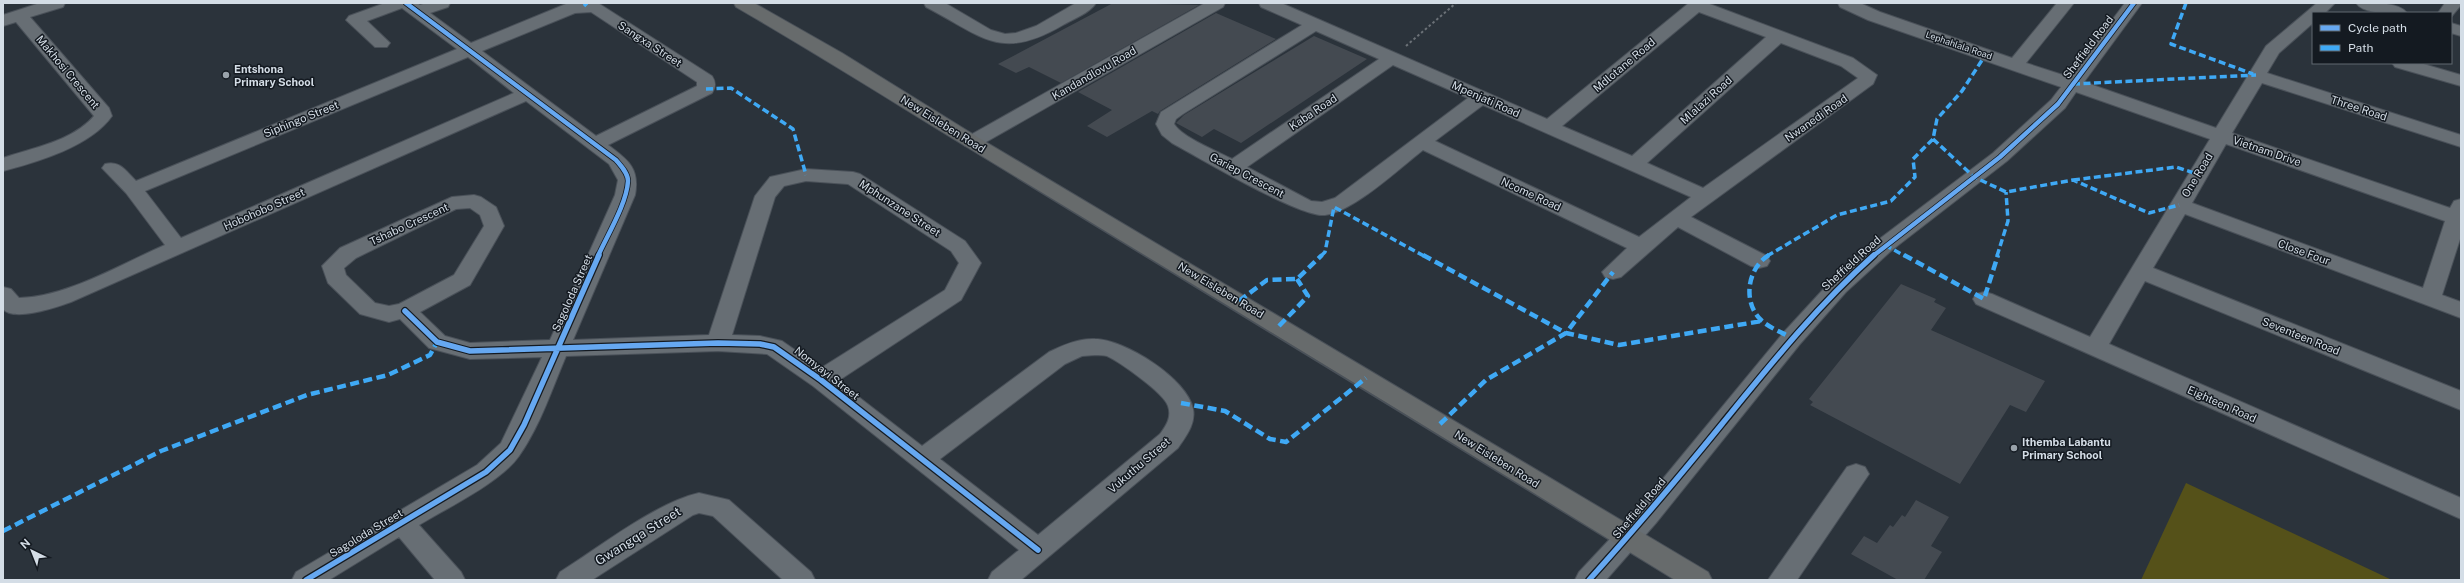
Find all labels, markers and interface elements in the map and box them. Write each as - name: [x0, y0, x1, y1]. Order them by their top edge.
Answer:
- legend: [2312, 12, 2452, 64]
- street label: Sheffield Road: [2061, 13, 2115, 81]
- street label: Sangxa Street: [616, 19, 684, 69]
- text: Cycle path: [2348, 21, 2407, 35]
- street label: Lephahlala Road: [1924, 28, 1994, 62]
- street label: Makhosi Crescent: [34, 33, 102, 111]
- street label: Mdlotane Road: [1591, 36, 1657, 94]
- text: Path: [2348, 41, 2374, 55]
- street label: Kandandlovu Road: [1050, 44, 1138, 102]
- place label: Entshona Primary School: [234, 63, 315, 88]
- marker: Entshona Primary School: [221, 70, 231, 80]
- street label: Mlalazi Road: [1678, 74, 1734, 126]
- street label: Mpenjati Road: [1450, 79, 1522, 119]
- street label: Kaba Road: [1287, 92, 1339, 132]
- street label: Nwanedi Road: [1782, 92, 1850, 144]
- street label: New Eisleben Road: [898, 93, 988, 155]
- street label: Three Road: [2329, 93, 2389, 123]
- street label: Siphingo Street: [262, 98, 340, 140]
- street label: Vietnam Drive: [2231, 134, 2303, 168]
- street label: Gariep Crescent: [1208, 150, 1286, 200]
- street label: One Road: [2179, 151, 2215, 199]
- street label: Ncome Road: [1499, 175, 1563, 213]
- street label: Mphunzane Street: [857, 177, 943, 239]
- street label: Hobohobo Street: [222, 186, 306, 232]
- street label: Tshabo Crescent: [368, 201, 450, 247]
- street label: Sheffield Road: [1819, 233, 1883, 293]
- street label: Close Four: [2276, 237, 2332, 267]
- street label: Sagoloda Street: [550, 253, 594, 333]
- street label: New Eisleben Road: [1176, 260, 1266, 320]
- street label: Seventeen Road: [2260, 315, 2342, 357]
- street label: Nomyayi Street: [792, 344, 862, 402]
- street label: Eighteen Road: [2186, 383, 2258, 425]
- street label: New Eisleben Road: [1452, 428, 1542, 490]
- street label: Vukuthu Street: [1106, 435, 1172, 495]
- place label: Ithemba Labantu Primary School: [2022, 436, 2111, 461]
- marker: Ithemba Labantu Primary School: [2009, 443, 2019, 453]
- street label: Sheffield Road: [1610, 475, 1668, 541]
- street label: Gwangqa Street: [592, 504, 684, 568]
- street label: Sagoloda Street: [327, 506, 405, 560]
- north arrow: [12, 531, 52, 571]
- text: N: [18, 536, 32, 551]

